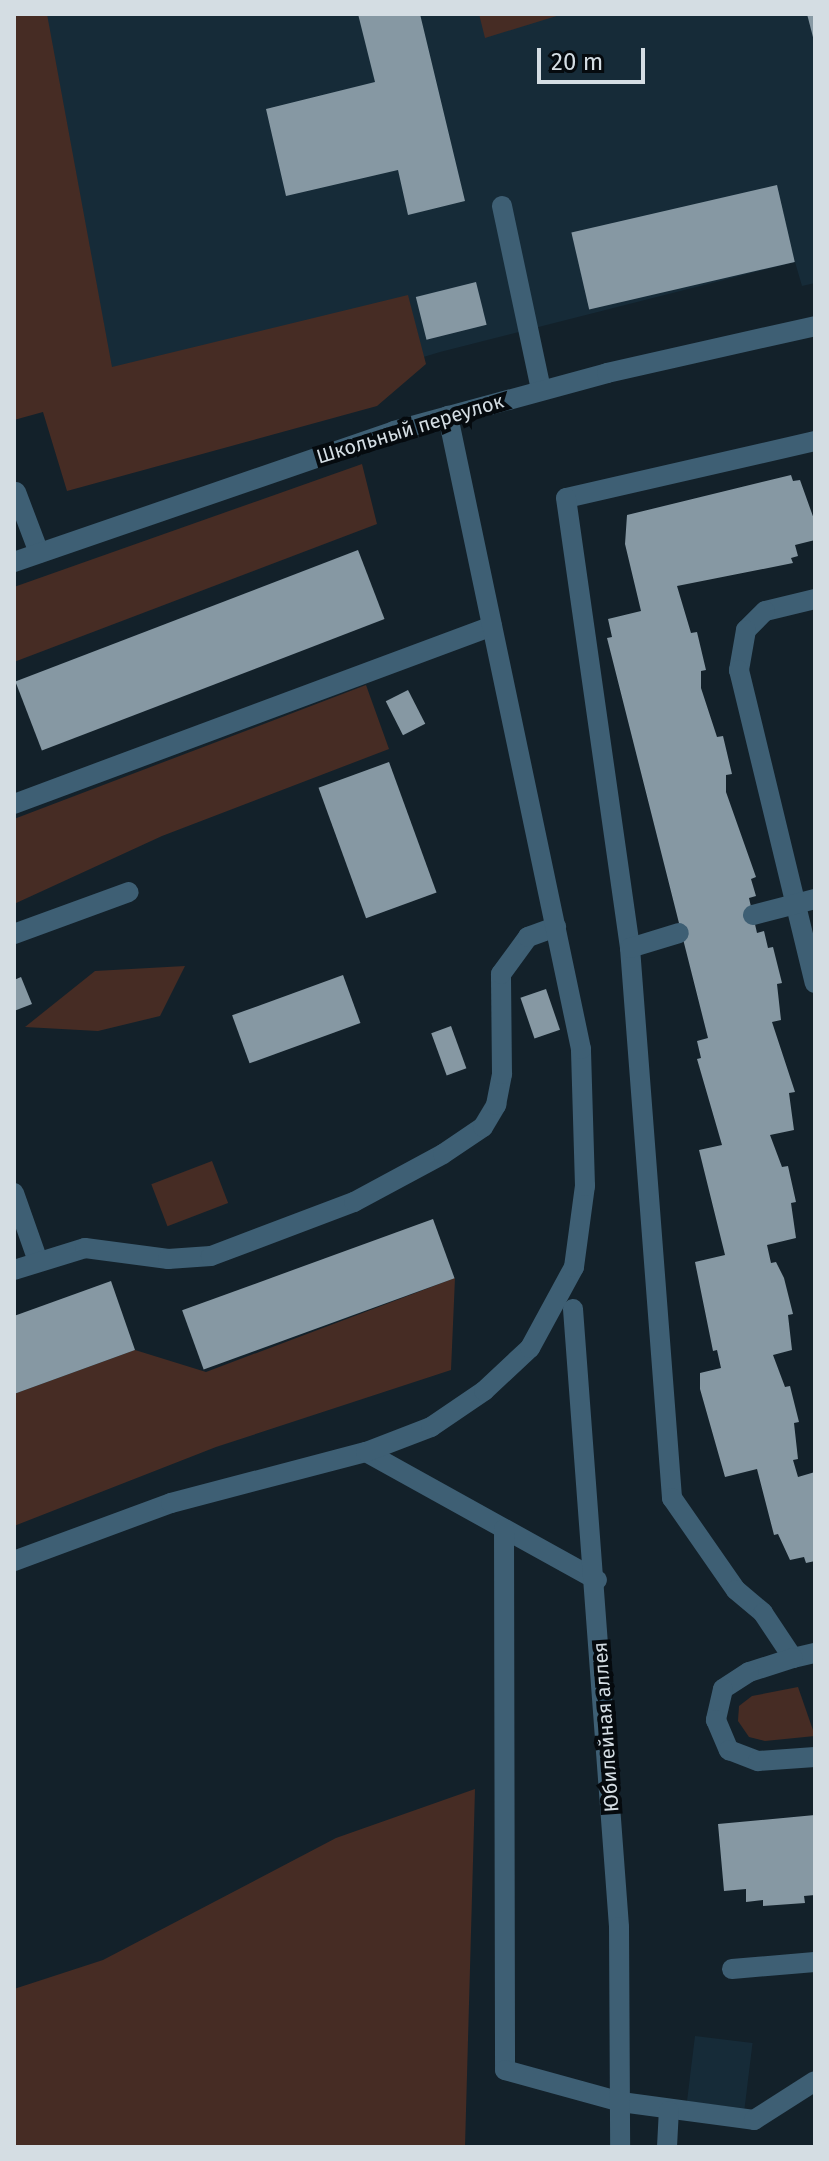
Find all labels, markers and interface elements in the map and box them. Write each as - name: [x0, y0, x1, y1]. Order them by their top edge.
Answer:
- scale bar: [541, 32, 649, 82]
- text: 20 m: [551, 48, 603, 76]
- street label: Школьный переулок: [314, 389, 506, 469]
- street label: Юбилейная аллея: [588, 1641, 624, 1813]

